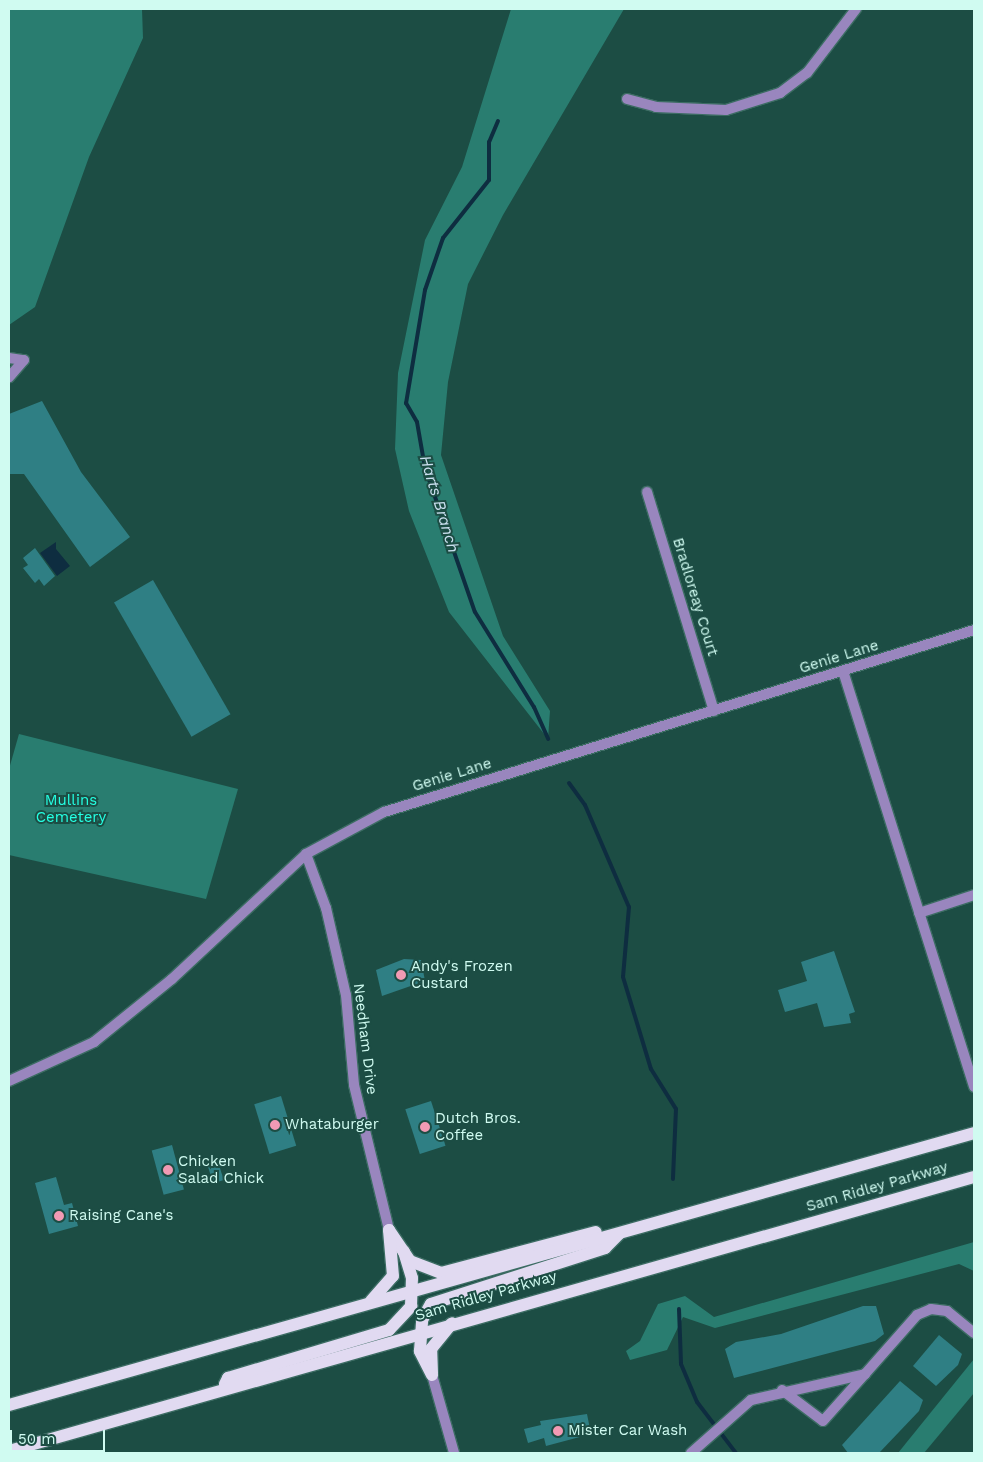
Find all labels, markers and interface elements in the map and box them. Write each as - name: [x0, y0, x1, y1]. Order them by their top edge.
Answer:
- water label: Harts Branch: [415, 453, 463, 555]
- street label: Bradloreay Court: [668, 535, 722, 659]
- street label: Genie Lane: [797, 636, 881, 678]
- street label: Genie Lane: [410, 754, 494, 796]
- park label: Mullins Cemetery: [36, 791, 106, 826]
- place label: Andy's Frozen Custard: [411, 957, 513, 992]
- marker: Andy's Frozen Custard: [395, 969, 407, 981]
- street label: Needham Drive: [349, 982, 381, 1096]
- place label: Dutch Bros. Coffee: [435, 1109, 521, 1144]
- place label: Whataburger: [285, 1116, 379, 1134]
- marker: Whataburger: [269, 1119, 281, 1131]
- marker: Dutch Bros. Coffee: [419, 1121, 431, 1133]
- place label: Chicken Salad Chick: [178, 1152, 264, 1187]
- street label: Sam Ridley Parkway: [804, 1158, 950, 1216]
- marker: Chicken Salad Chick: [162, 1164, 174, 1176]
- place label: Raising Cane's: [69, 1207, 173, 1225]
- marker: Raising Cane's: [53, 1210, 65, 1222]
- street label: Sam Ridley Parkway: [413, 1267, 559, 1325]
- scale bar: [12, 1420, 108, 1452]
- place label: Mister Car Wash: [568, 1422, 688, 1440]
- marker: Mister Car Wash: [552, 1425, 564, 1437]
- text: 50 m: [18, 1430, 55, 1448]

